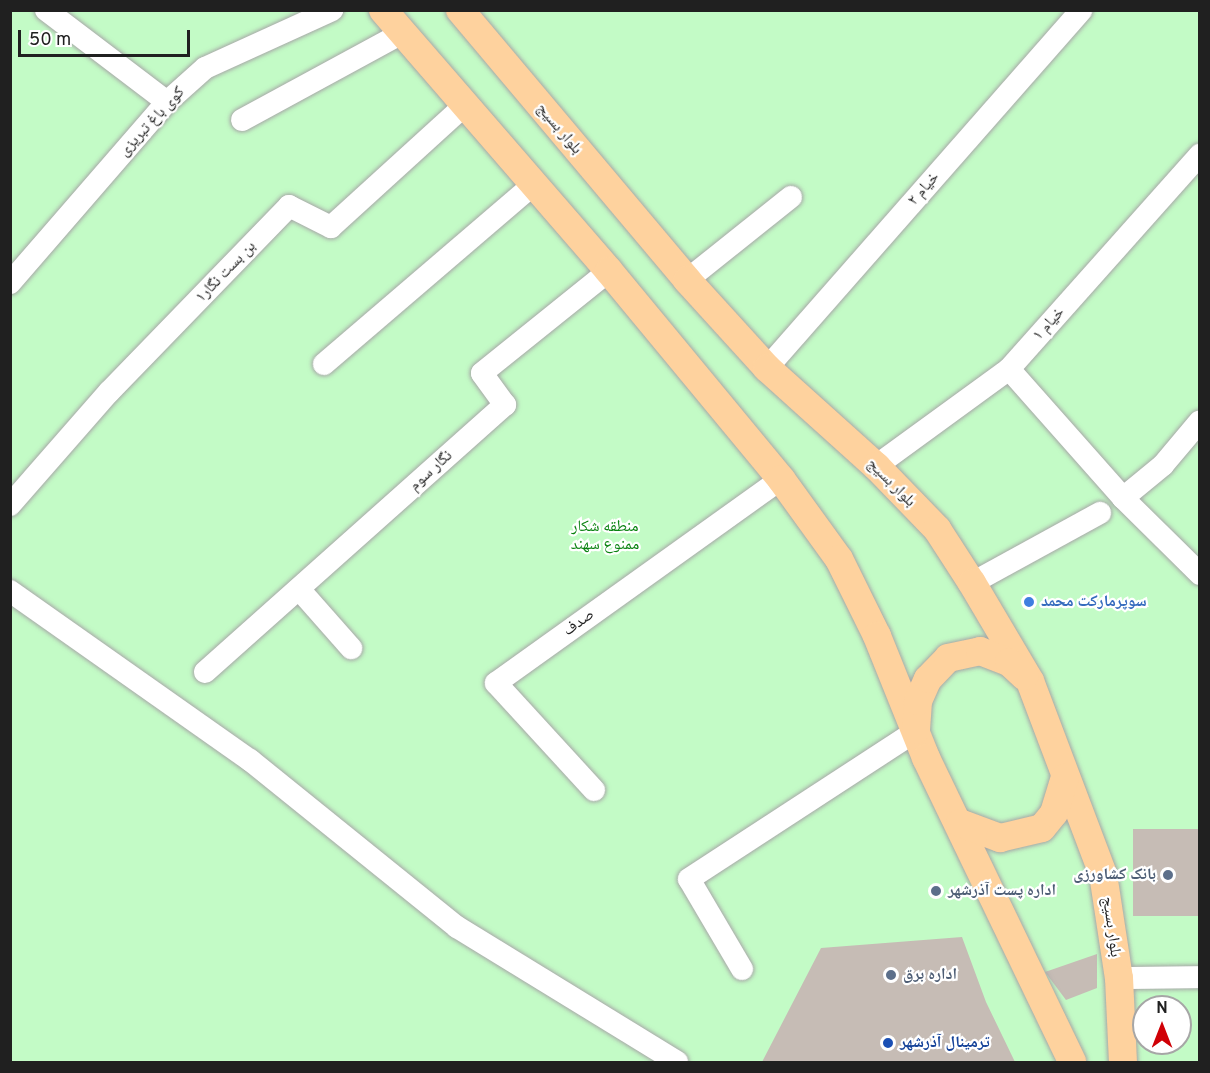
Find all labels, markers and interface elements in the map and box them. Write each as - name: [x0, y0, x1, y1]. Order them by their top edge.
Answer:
- scale bar: [21, 18, 194, 56]
- text: 50 m: [29, 29, 71, 52]
- street label: کوی باغ تبریزی: [115, 83, 189, 161]
- street label: بلوار بسیج: [532, 99, 586, 159]
- street label: خیام ۲: [904, 168, 944, 210]
- street label: بن بست نگار۱: [192, 237, 260, 307]
- street label: خیام ۱: [1029, 303, 1069, 345]
- street label: نگار سوم: [405, 447, 457, 495]
- street label: بلوار بسیج: [863, 455, 919, 511]
- park label: منطقه شکار ممنوع سهند: [571, 517, 639, 555]
- place label: سوپرمارکت محمد: [1041, 592, 1147, 612]
- marker: سوپرمارکت محمد: [1022, 595, 1036, 609]
- street label: صدف: [560, 605, 598, 641]
- place label: بانک کشاورزی: [1073, 865, 1156, 885]
- marker: بانک کشاورزی: [1161, 868, 1175, 882]
- place label: اداره پست آذرشهر: [948, 881, 1056, 901]
- marker: اداره پست آذرشهر: [929, 884, 943, 898]
- street label: بلوار بسیج: [1097, 895, 1125, 959]
- place label: اداره برق: [903, 965, 957, 985]
- marker: اداره برق: [884, 968, 898, 982]
- north arrow: [1132, 995, 1192, 1055]
- text: N: [1156, 999, 1168, 1019]
- place label: ترمینال آذرشهر: [900, 1033, 990, 1053]
- marker: ترمینال آذرشهر: [881, 1036, 895, 1050]

